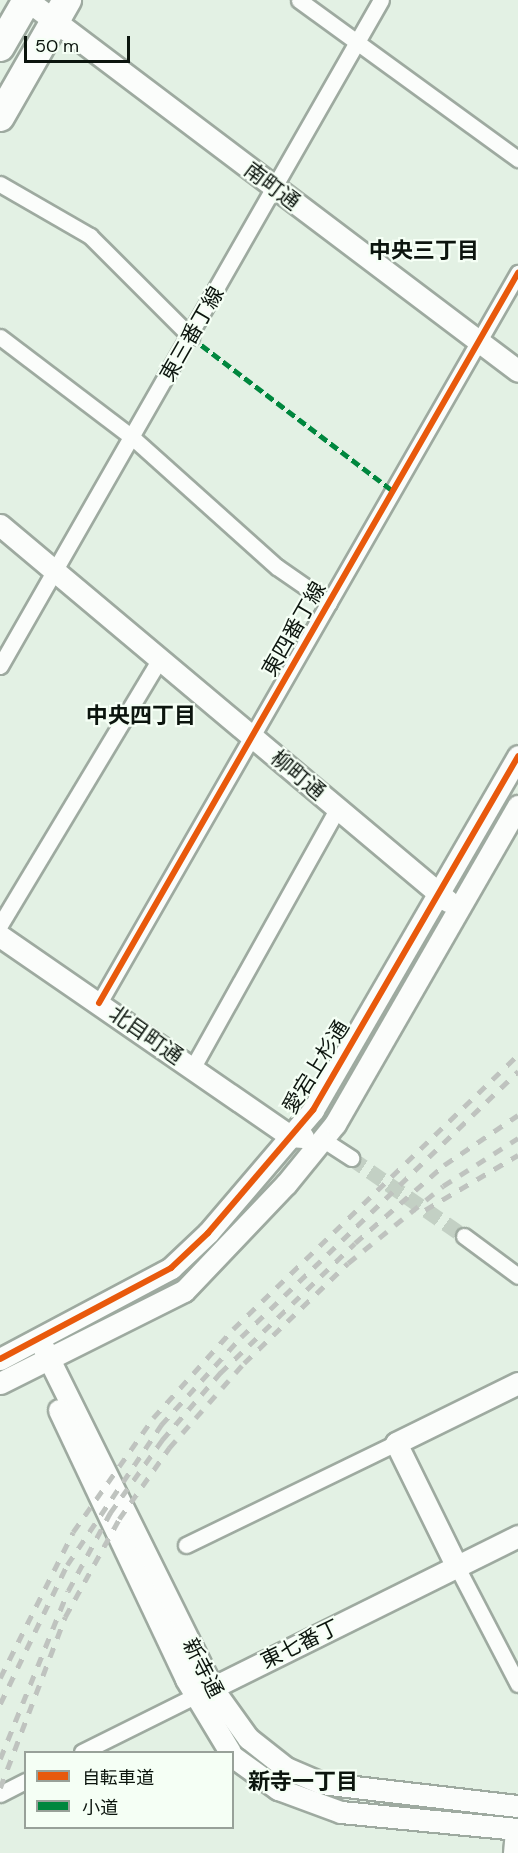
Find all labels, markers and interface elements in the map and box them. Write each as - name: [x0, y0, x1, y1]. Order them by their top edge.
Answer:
- scale bar: [27, 24, 134, 62]
- text: 50 m: [35, 34, 79, 58]
- street label: 南町通: [239, 157, 305, 215]
- district label: 中央三丁目: [369, 238, 479, 264]
- street label: 東三番丁線: [155, 282, 229, 386]
- street label: 東四番丁線: [257, 577, 331, 681]
- district label: 中央四丁目: [86, 703, 196, 729]
- street label: 柳町通: [266, 745, 330, 805]
- street label: 北目町通: [104, 1001, 188, 1069]
- street label: 愛宕上杉通: [277, 1016, 355, 1118]
- street label: 東七番丁: [257, 1614, 343, 1674]
- street label: 新寺通: [177, 1634, 229, 1702]
- legend: [24, 1751, 234, 1829]
- text: 自転車道: [82, 1766, 154, 1790]
- district label: 新寺一丁目: [248, 1769, 358, 1795]
- text: 小道: [82, 1796, 118, 1820]

